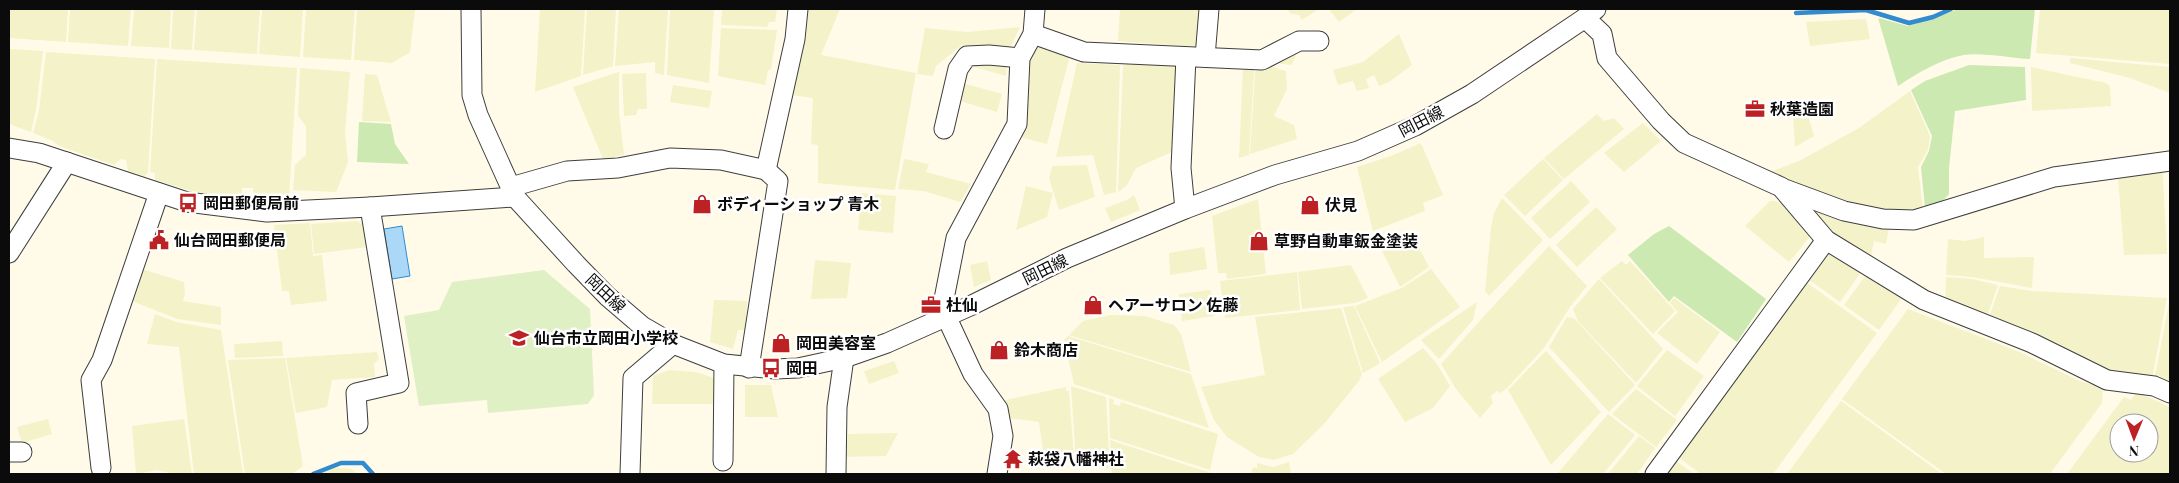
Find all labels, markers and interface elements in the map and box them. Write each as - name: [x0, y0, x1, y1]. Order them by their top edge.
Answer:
- office icon: 秋葉造園: [1744, 98, 1766, 120]
- place label: 秋葉造園: [1770, 98, 1834, 119]
- street label: 岡田線: [1395, 100, 1447, 141]
- bus stop icon: 岡田郵便局前: [177, 192, 199, 214]
- place label: 岡田郵便局前: [203, 192, 299, 213]
- shop icon: ボディーショップ 青木: [691, 193, 713, 215]
- place label: ボディーショップ 青木: [717, 193, 879, 214]
- shop icon: 伏見: [1299, 194, 1321, 216]
- place label: 伏見: [1325, 194, 1357, 215]
- public building icon: 仙台岡田郵便局: [148, 229, 170, 251]
- place label: 仙台岡田郵便局: [173, 229, 286, 250]
- shop icon: 草野自動車鈑金塗装: [1248, 230, 1270, 252]
- place label: 草野自動車鈑金塗装: [1274, 230, 1418, 251]
- street label: 岡田線: [1019, 249, 1071, 289]
- street label: 岡田線: [582, 268, 631, 317]
- office icon: 杜仙: [920, 294, 942, 316]
- place label: 杜仙: [946, 294, 978, 315]
- shop icon: ヘアーサロン 佐藤: [1082, 294, 1104, 316]
- place label: ヘアーサロン 佐藤: [1108, 294, 1238, 315]
- school or university icon: 仙台市立岡田小学校: [508, 327, 530, 349]
- place label: 仙台市立岡田小学校: [533, 327, 678, 348]
- shop icon: 岡田美容室: [770, 332, 792, 354]
- place label: 岡田美容室: [796, 332, 876, 353]
- shop icon: 鈴木商店: [988, 339, 1010, 361]
- place label: 鈴木商店: [1014, 339, 1078, 360]
- bus stop icon: 岡田: [760, 357, 782, 379]
- place label: 岡田: [786, 357, 818, 378]
- north arrow: [2109, 413, 2159, 463]
- text: N: [2129, 442, 2139, 461]
- temple icon: 萩袋八幡神社: [1002, 448, 1024, 470]
- place label: 萩袋八幡神社: [1028, 448, 1124, 469]

